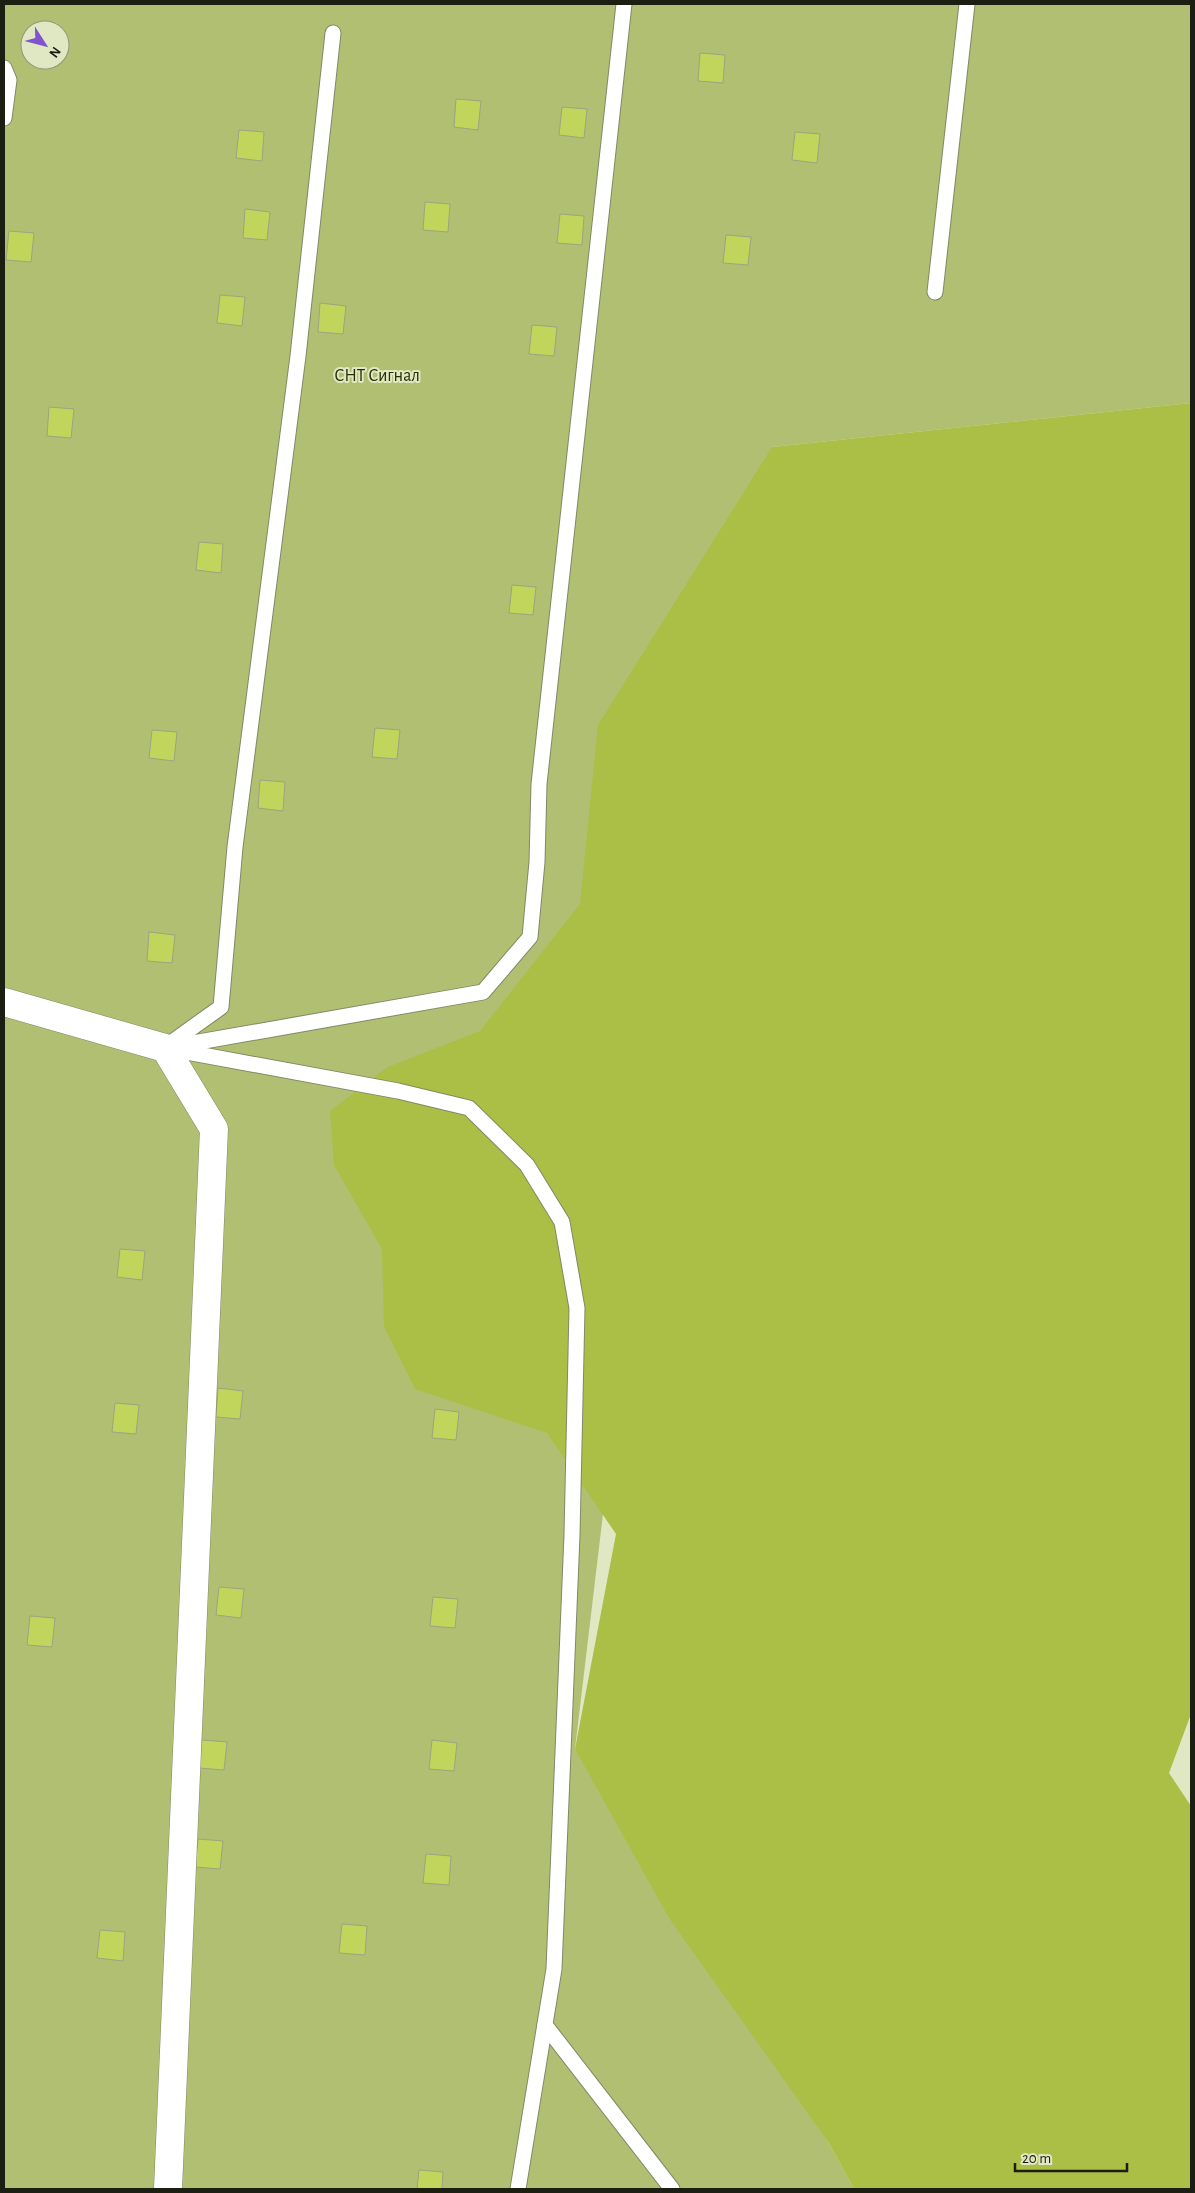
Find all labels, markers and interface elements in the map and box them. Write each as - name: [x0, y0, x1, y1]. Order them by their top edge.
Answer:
- north arrow: [20, 20, 70, 70]
- text: N: [46, 44, 63, 60]
- park label: СНТ Сигнал: [334, 367, 420, 385]
- scale bar: [1015, 2140, 1128, 2172]
- text: 20 m: [1022, 2151, 1051, 2166]

